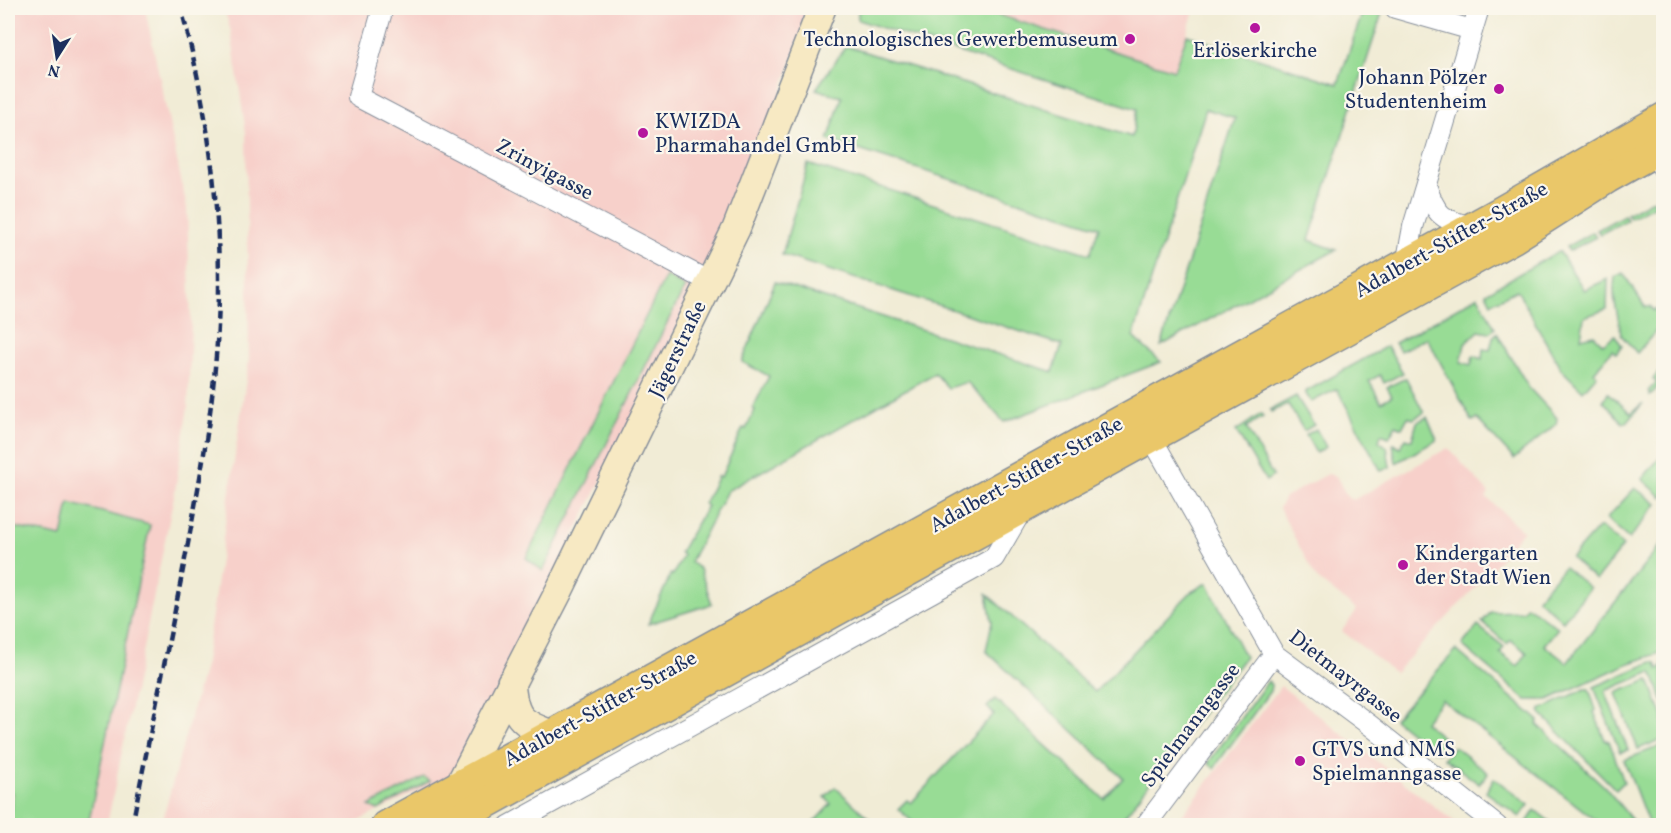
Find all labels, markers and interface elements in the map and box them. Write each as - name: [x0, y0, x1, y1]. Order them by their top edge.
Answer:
- marker: Erlöserkirche: [1248, 21, 1262, 35]
- place label: Technologisches Gewerbemuseum: [803, 26, 1118, 55]
- north arrow: [27, 27, 87, 87]
- marker: Technologisches Gewerbemuseum: [1123, 32, 1137, 46]
- place label: Erlöserkirche: [1193, 37, 1317, 66]
- text: N: [46, 58, 62, 82]
- place label: Johann Pölzer Studentenheim: [1345, 64, 1487, 117]
- marker: Johann Pölzer Studentenheim: [1492, 82, 1506, 96]
- place label: KWIZDA Pharmahandel GmbH: [655, 108, 857, 161]
- marker: KWIZDA Pharmahandel GmbH: [636, 126, 650, 140]
- street label: Zrinyigasse: [490, 132, 598, 208]
- street label: Adalbert-Stifter-Straße: [1350, 175, 1554, 306]
- street label: Jägerstraße: [642, 296, 714, 403]
- street label: Adalbert-Stifter-Straße: [925, 410, 1129, 541]
- place label: Kindergarten der Stadt Wien: [1415, 540, 1551, 593]
- marker: Kindergarten der Stadt Wien: [1396, 558, 1410, 572]
- street label: Dietmayrgasse: [1282, 624, 1408, 731]
- street label: Adalbert-Stifter-Straße: [499, 644, 703, 775]
- street label: Spielmanngasse: [1135, 657, 1248, 794]
- place label: GTVS und NMS Spielmanngasse: [1312, 736, 1461, 789]
- marker: GTVS und NMS Spielmanngasse: [1293, 754, 1307, 768]

